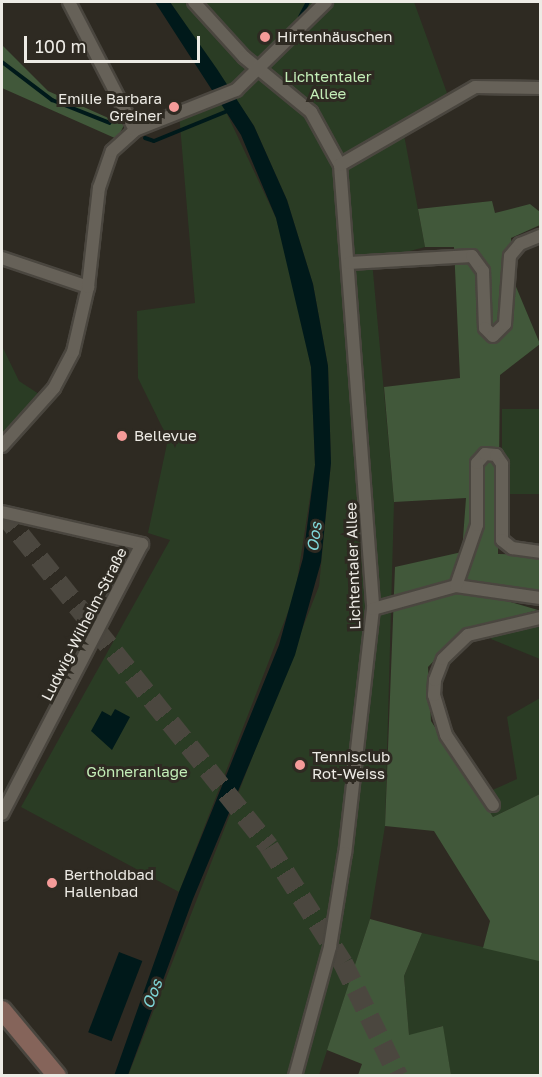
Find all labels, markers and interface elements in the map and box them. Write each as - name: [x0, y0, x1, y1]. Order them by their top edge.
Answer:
- scale bar: [27, 24, 202, 62]
- place label: Hirtenhäuschen: [277, 28, 393, 46]
- marker: Hirtenhäuschen: [258, 30, 272, 44]
- text: 100 m: [35, 35, 86, 57]
- park label: Lichtentaler Allee: [284, 67, 372, 102]
- place label: Emilie Barbara Greiner: [58, 89, 162, 124]
- marker: Emilie Barbara Greiner: [167, 100, 181, 114]
- place label: Bellevue: [134, 427, 197, 445]
- marker: Bellevue: [115, 429, 129, 443]
- street label: Lichtentaler Allee: [342, 502, 364, 630]
- water label: Oos: [302, 521, 326, 553]
- street label: Ludwig-Wilhelm-Straße: [38, 544, 130, 704]
- place label: Tennisclub Rot-Weiss: [312, 747, 390, 782]
- marker: Tennisclub Rot-Weiss: [293, 758, 307, 772]
- park label: Gönneranlage: [86, 763, 188, 781]
- place label: Bertholdbad Hallenbad: [64, 865, 154, 900]
- marker: Bertholdbad Hallenbad: [45, 876, 59, 890]
- water label: Oos: [138, 977, 166, 1011]

